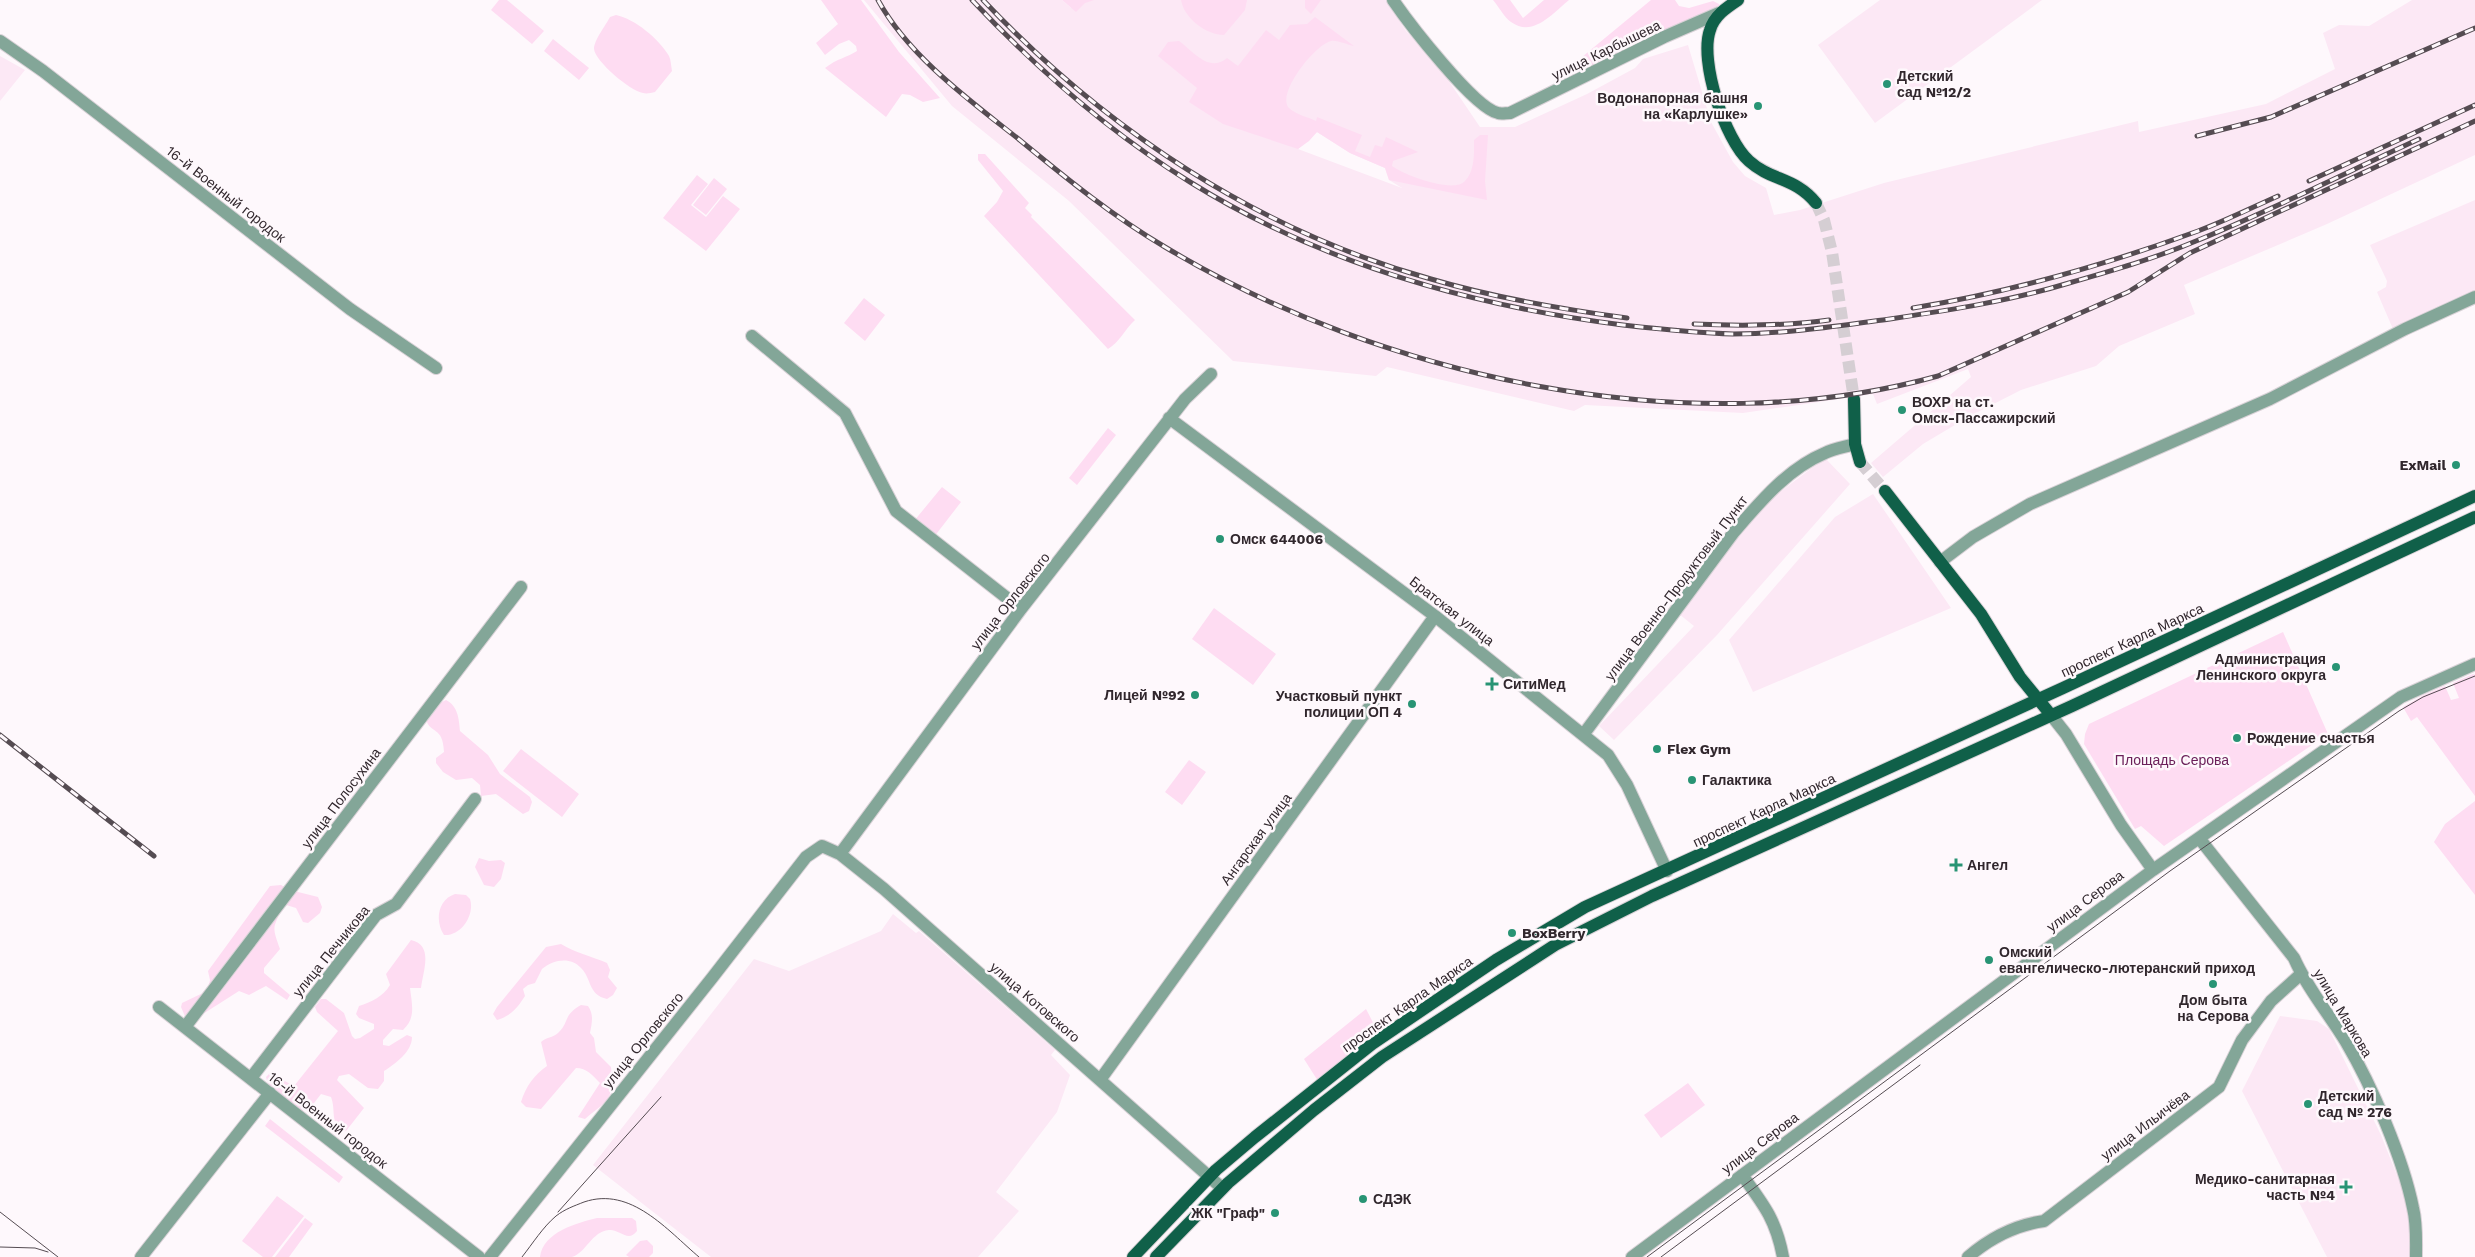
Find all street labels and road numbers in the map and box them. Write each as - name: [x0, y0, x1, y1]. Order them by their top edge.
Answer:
- street label: улица Карбышева: [1549, 17, 1663, 83]
- street label: 16-й Военный городок: [163, 143, 289, 246]
- street label: улица Военно-Продуктовый Пункт: [1601, 492, 1751, 683]
- street label: улица Орловского: [967, 549, 1053, 653]
- street label: Братская улица: [1407, 573, 1498, 649]
- street label: проспект Карла Маркса: [2058, 600, 2206, 680]
- street label: улица Полосухина: [298, 745, 384, 851]
- street label: проспект Карла Маркса: [1690, 770, 1838, 850]
- street label: Ангарская улица: [1217, 790, 1295, 888]
- street label: улица Серова: [2044, 867, 2127, 935]
- street label: улица Печникова: [289, 902, 373, 1000]
- street label: проспект Карла Маркса: [1339, 953, 1475, 1055]
- street label: улица Котовского: [987, 959, 1083, 1046]
- street label: улица Маркова: [2310, 966, 2376, 1060]
- street label: улица Орловского: [599, 989, 687, 1091]
- street label: 16-й Военный городок: [265, 1069, 391, 1172]
- street label: улица Ильичёва: [2098, 1086, 2193, 1164]
- street label: улица Серова: [1719, 1109, 1802, 1177]

